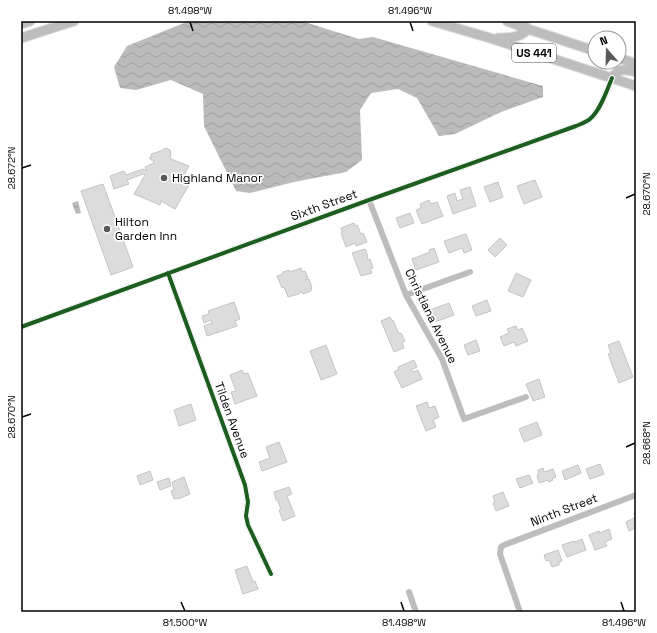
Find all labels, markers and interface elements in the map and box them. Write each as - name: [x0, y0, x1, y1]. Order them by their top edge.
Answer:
- text: 81.498°W: [168, 4, 212, 17]
- text: 81.496°W: [388, 4, 432, 17]
- north arrow: [587, 30, 627, 70]
- text: N: [598, 33, 609, 48]
- road number: US 441: [512, 44, 556, 62]
- text: 28.672°N: [5, 147, 18, 189]
- place label: Highland Manor: [172, 170, 263, 186]
- text: 28.670°N: [640, 172, 653, 216]
- marker: Highland Manor: [159, 173, 169, 183]
- street label: Sixth Street: [288, 186, 360, 224]
- place label: Hilton Garden Inn: [115, 214, 177, 244]
- marker: Hilton Garden Inn: [102, 224, 112, 234]
- street label: Christiana Avenue: [401, 266, 461, 366]
- street label: Tilden Avenue: [211, 380, 253, 460]
- text: 28.670°N: [5, 395, 18, 439]
- text: 28.668°N: [640, 421, 653, 465]
- street label: Ninth Street: [528, 490, 600, 530]
- text: 81.500°W: [163, 616, 207, 629]
- text: 81.498°W: [382, 616, 426, 629]
- text: 81.496°W: [602, 616, 646, 629]

